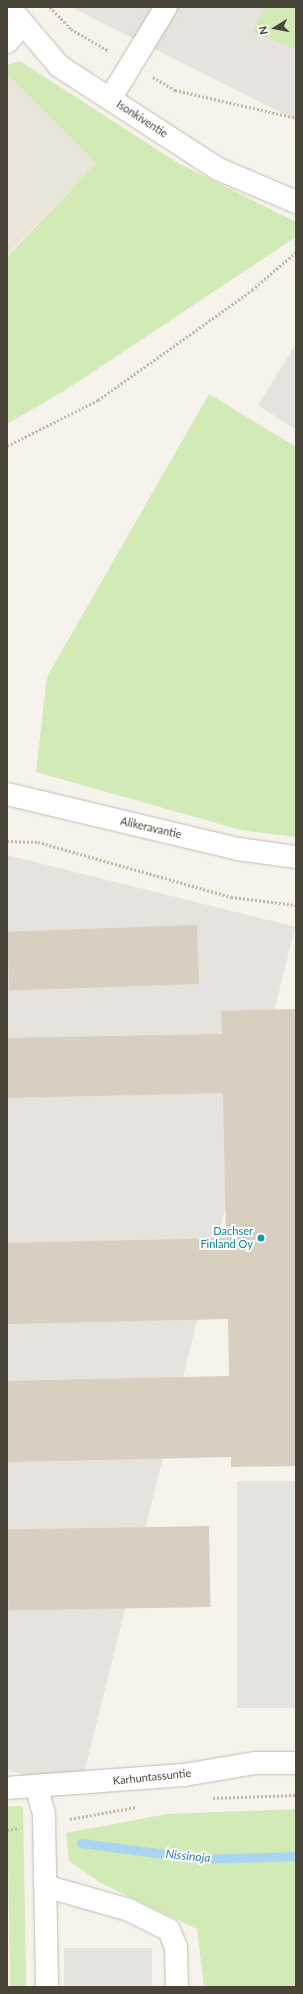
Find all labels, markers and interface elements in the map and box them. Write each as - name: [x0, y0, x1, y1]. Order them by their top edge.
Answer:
- north arrow: [255, 8, 295, 48]
- text: N: [256, 25, 270, 36]
- street label: Isonkiventie: [114, 98, 170, 140]
- street label: Alikeravantie: [119, 815, 183, 841]
- place label: Dachser Finland Oy: [200, 1225, 253, 1251]
- marker: Dachser Finland Oy: [256, 1233, 266, 1243]
- street label: Karhuntassuntie: [112, 1766, 192, 1788]
- water label: Nissinoja: [165, 1847, 211, 1865]

